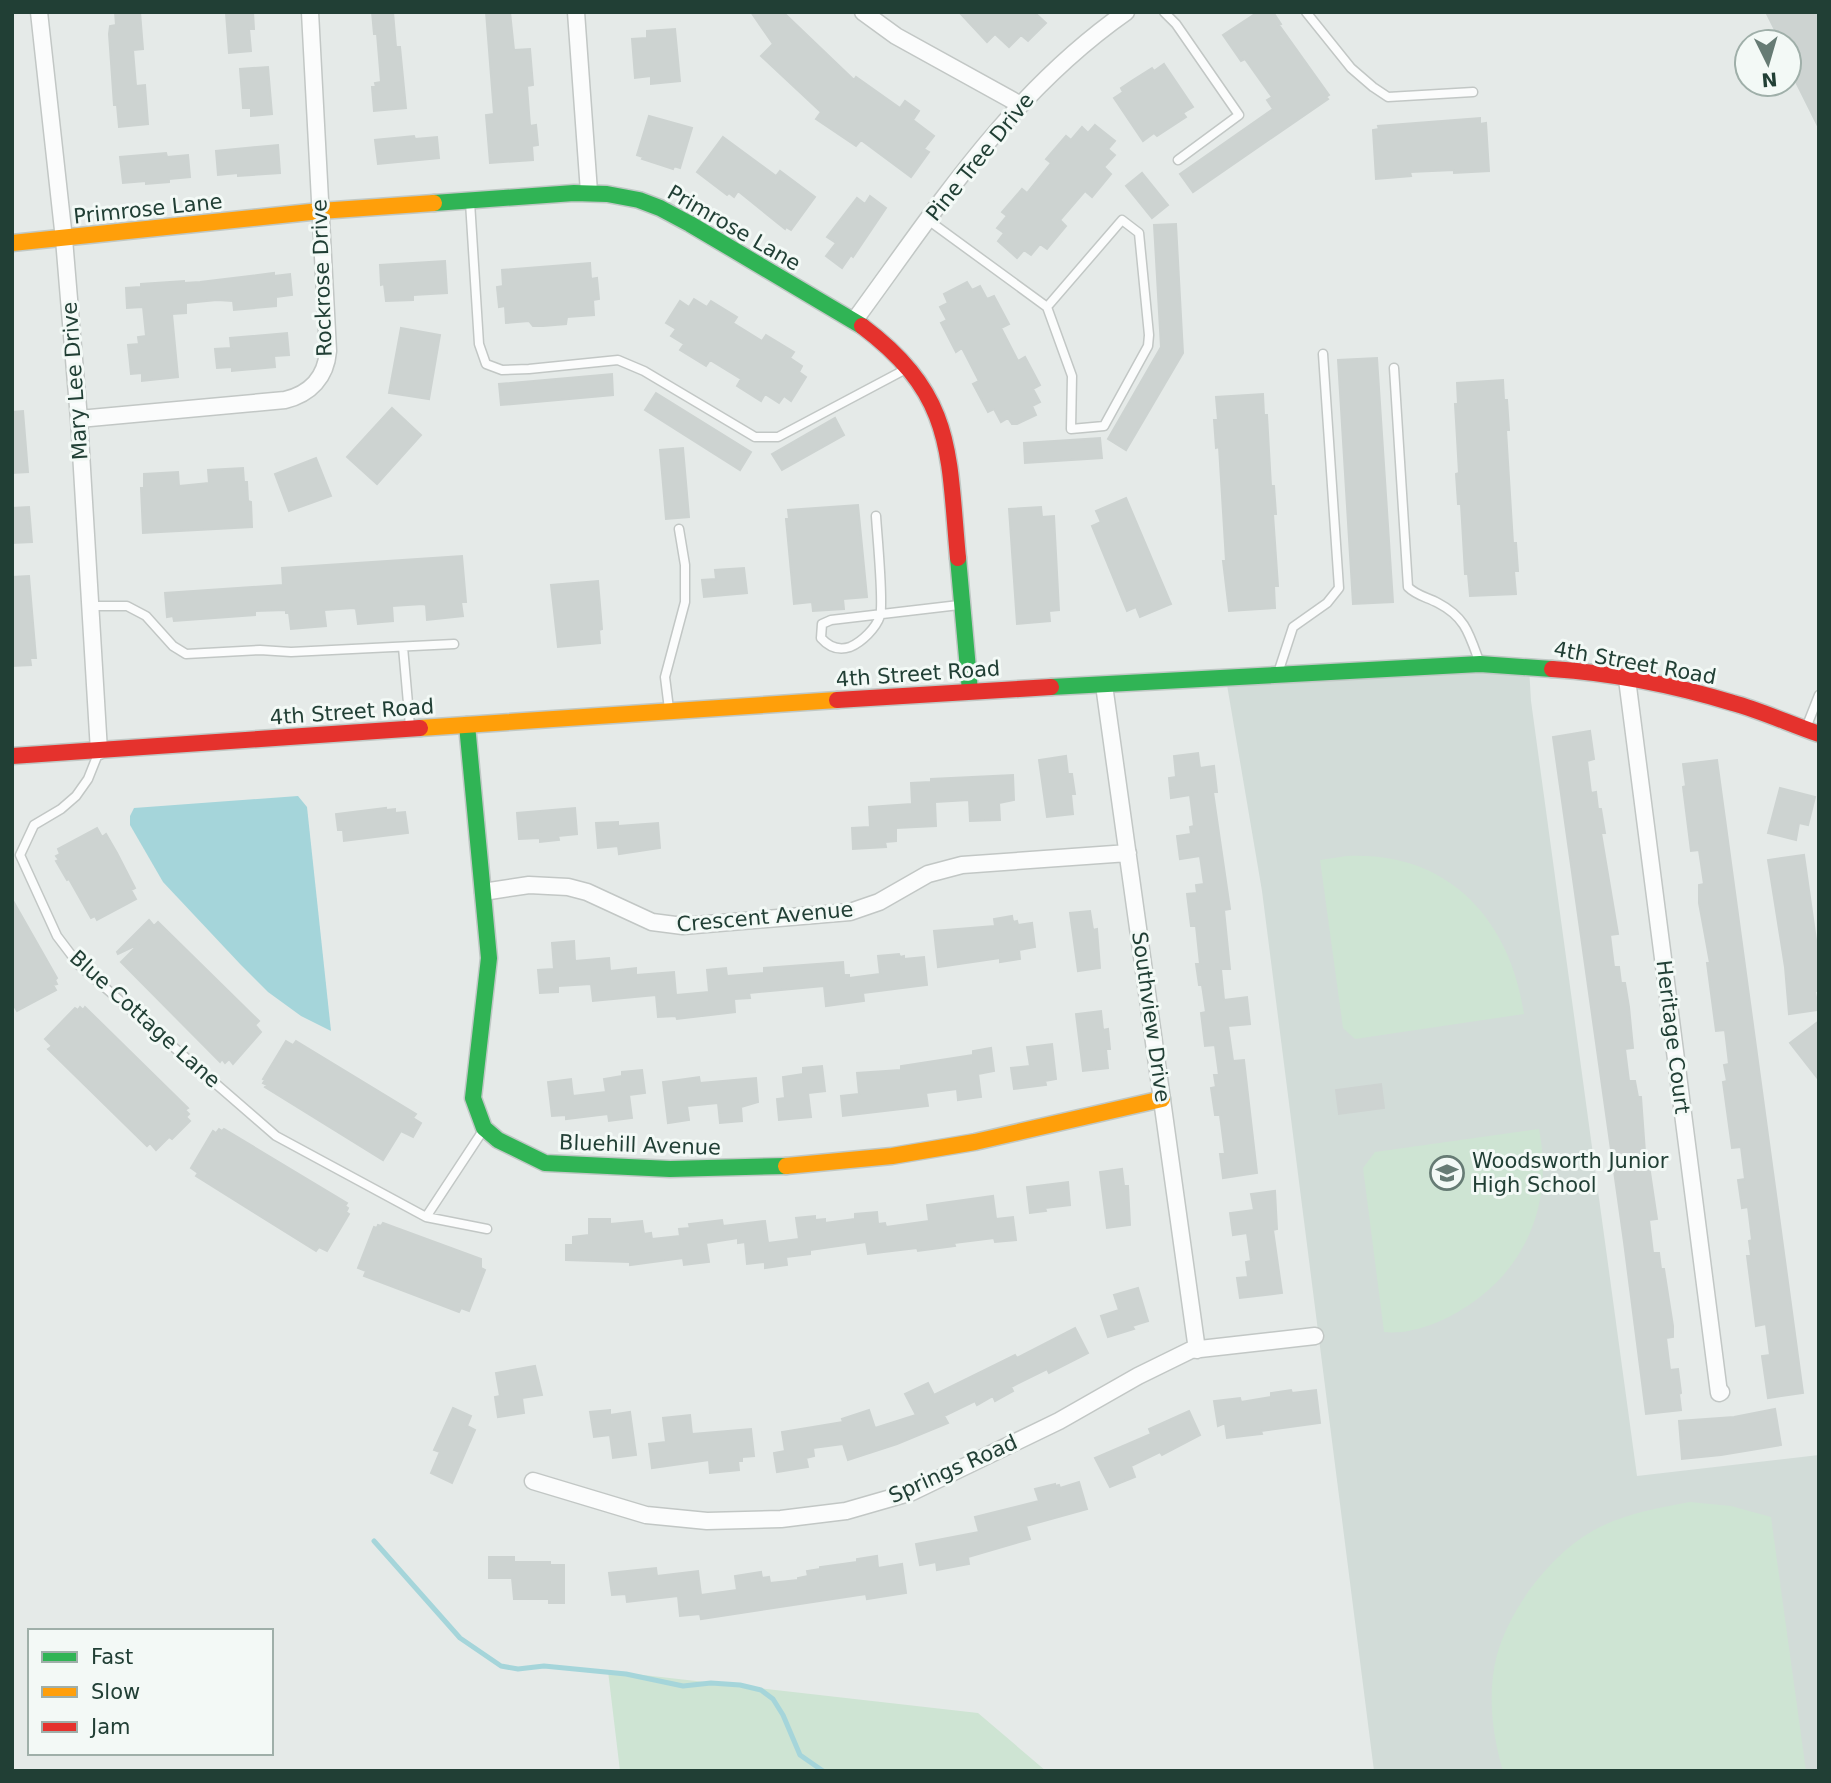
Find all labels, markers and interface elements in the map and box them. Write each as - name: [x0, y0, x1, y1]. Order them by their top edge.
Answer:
- north arrow: [1733, 28, 1803, 98]
- text: N: [1761, 68, 1778, 92]
- street label: Pine Tree Drive: [921, 88, 1039, 226]
- street label: Primrose Lane: [663, 180, 805, 276]
- street label: Primrose Lane: [72, 189, 224, 229]
- street label: Rockrose Drive: [307, 199, 337, 357]
- street label: Mary Lee Drive: [57, 301, 93, 461]
- street label: 4th Street Road: [1552, 637, 1718, 689]
- street label: 4th Street Road: [835, 656, 1001, 692]
- street label: 4th Street Road: [269, 694, 435, 730]
- street label: Crescent Avenue: [676, 897, 854, 937]
- street label: Southview Drive: [1127, 930, 1175, 1104]
- street label: Blue Cottage Lane: [65, 945, 225, 1093]
- street label: Heritage Court: [1652, 959, 1694, 1115]
- street label: Bluehill Avenue: [559, 1130, 721, 1160]
- place label: Woodsworth Junior High School: [1472, 1149, 1669, 1197]
- school or university icon: Woodsworth Junior High School: [1428, 1154, 1466, 1192]
- street label: Springs Road: [885, 1430, 1021, 1508]
- legend: [28, 1629, 273, 1755]
- text: Fast: [91, 1645, 133, 1669]
- text: Slow: [91, 1680, 140, 1704]
- text: Jam: [89, 1715, 131, 1739]

